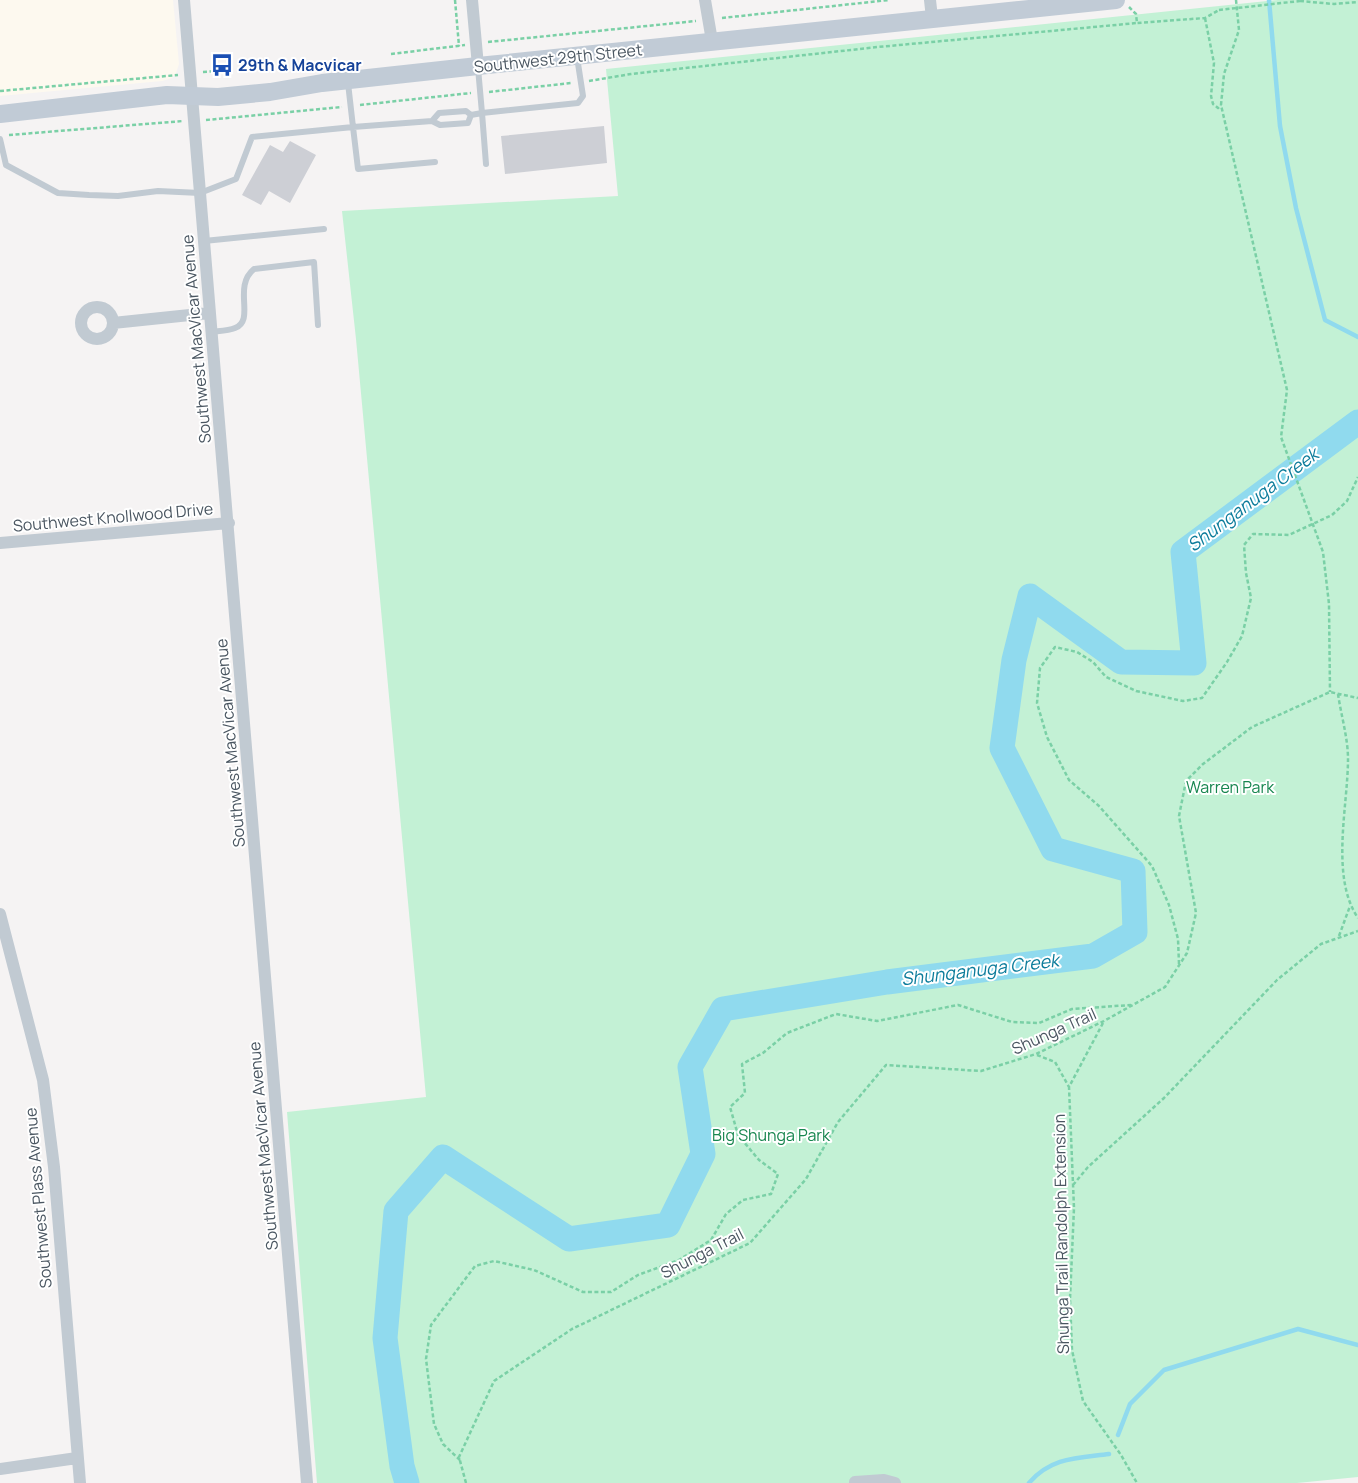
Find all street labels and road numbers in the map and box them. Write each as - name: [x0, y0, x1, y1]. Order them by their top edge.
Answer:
- street label: Southwest 29th Street: [473, 38, 643, 78]
- street label: Southwest MacVicar Avenue: [176, 234, 216, 444]
- street label: Southwest Knollwood Drive: [12, 497, 214, 537]
- street label: Southwest MacVicar Avenue: [210, 638, 250, 848]
- street label: Shunga Trail: [1008, 1003, 1100, 1059]
- street label: Southwest MacVicar Avenue: [243, 1041, 283, 1251]
- street label: Southwest Plass Avenue: [19, 1107, 57, 1289]
- street label: Shunga Trail Randolph Extension: [1048, 1114, 1074, 1354]
- street label: Shunga Trail: [657, 1223, 747, 1283]

